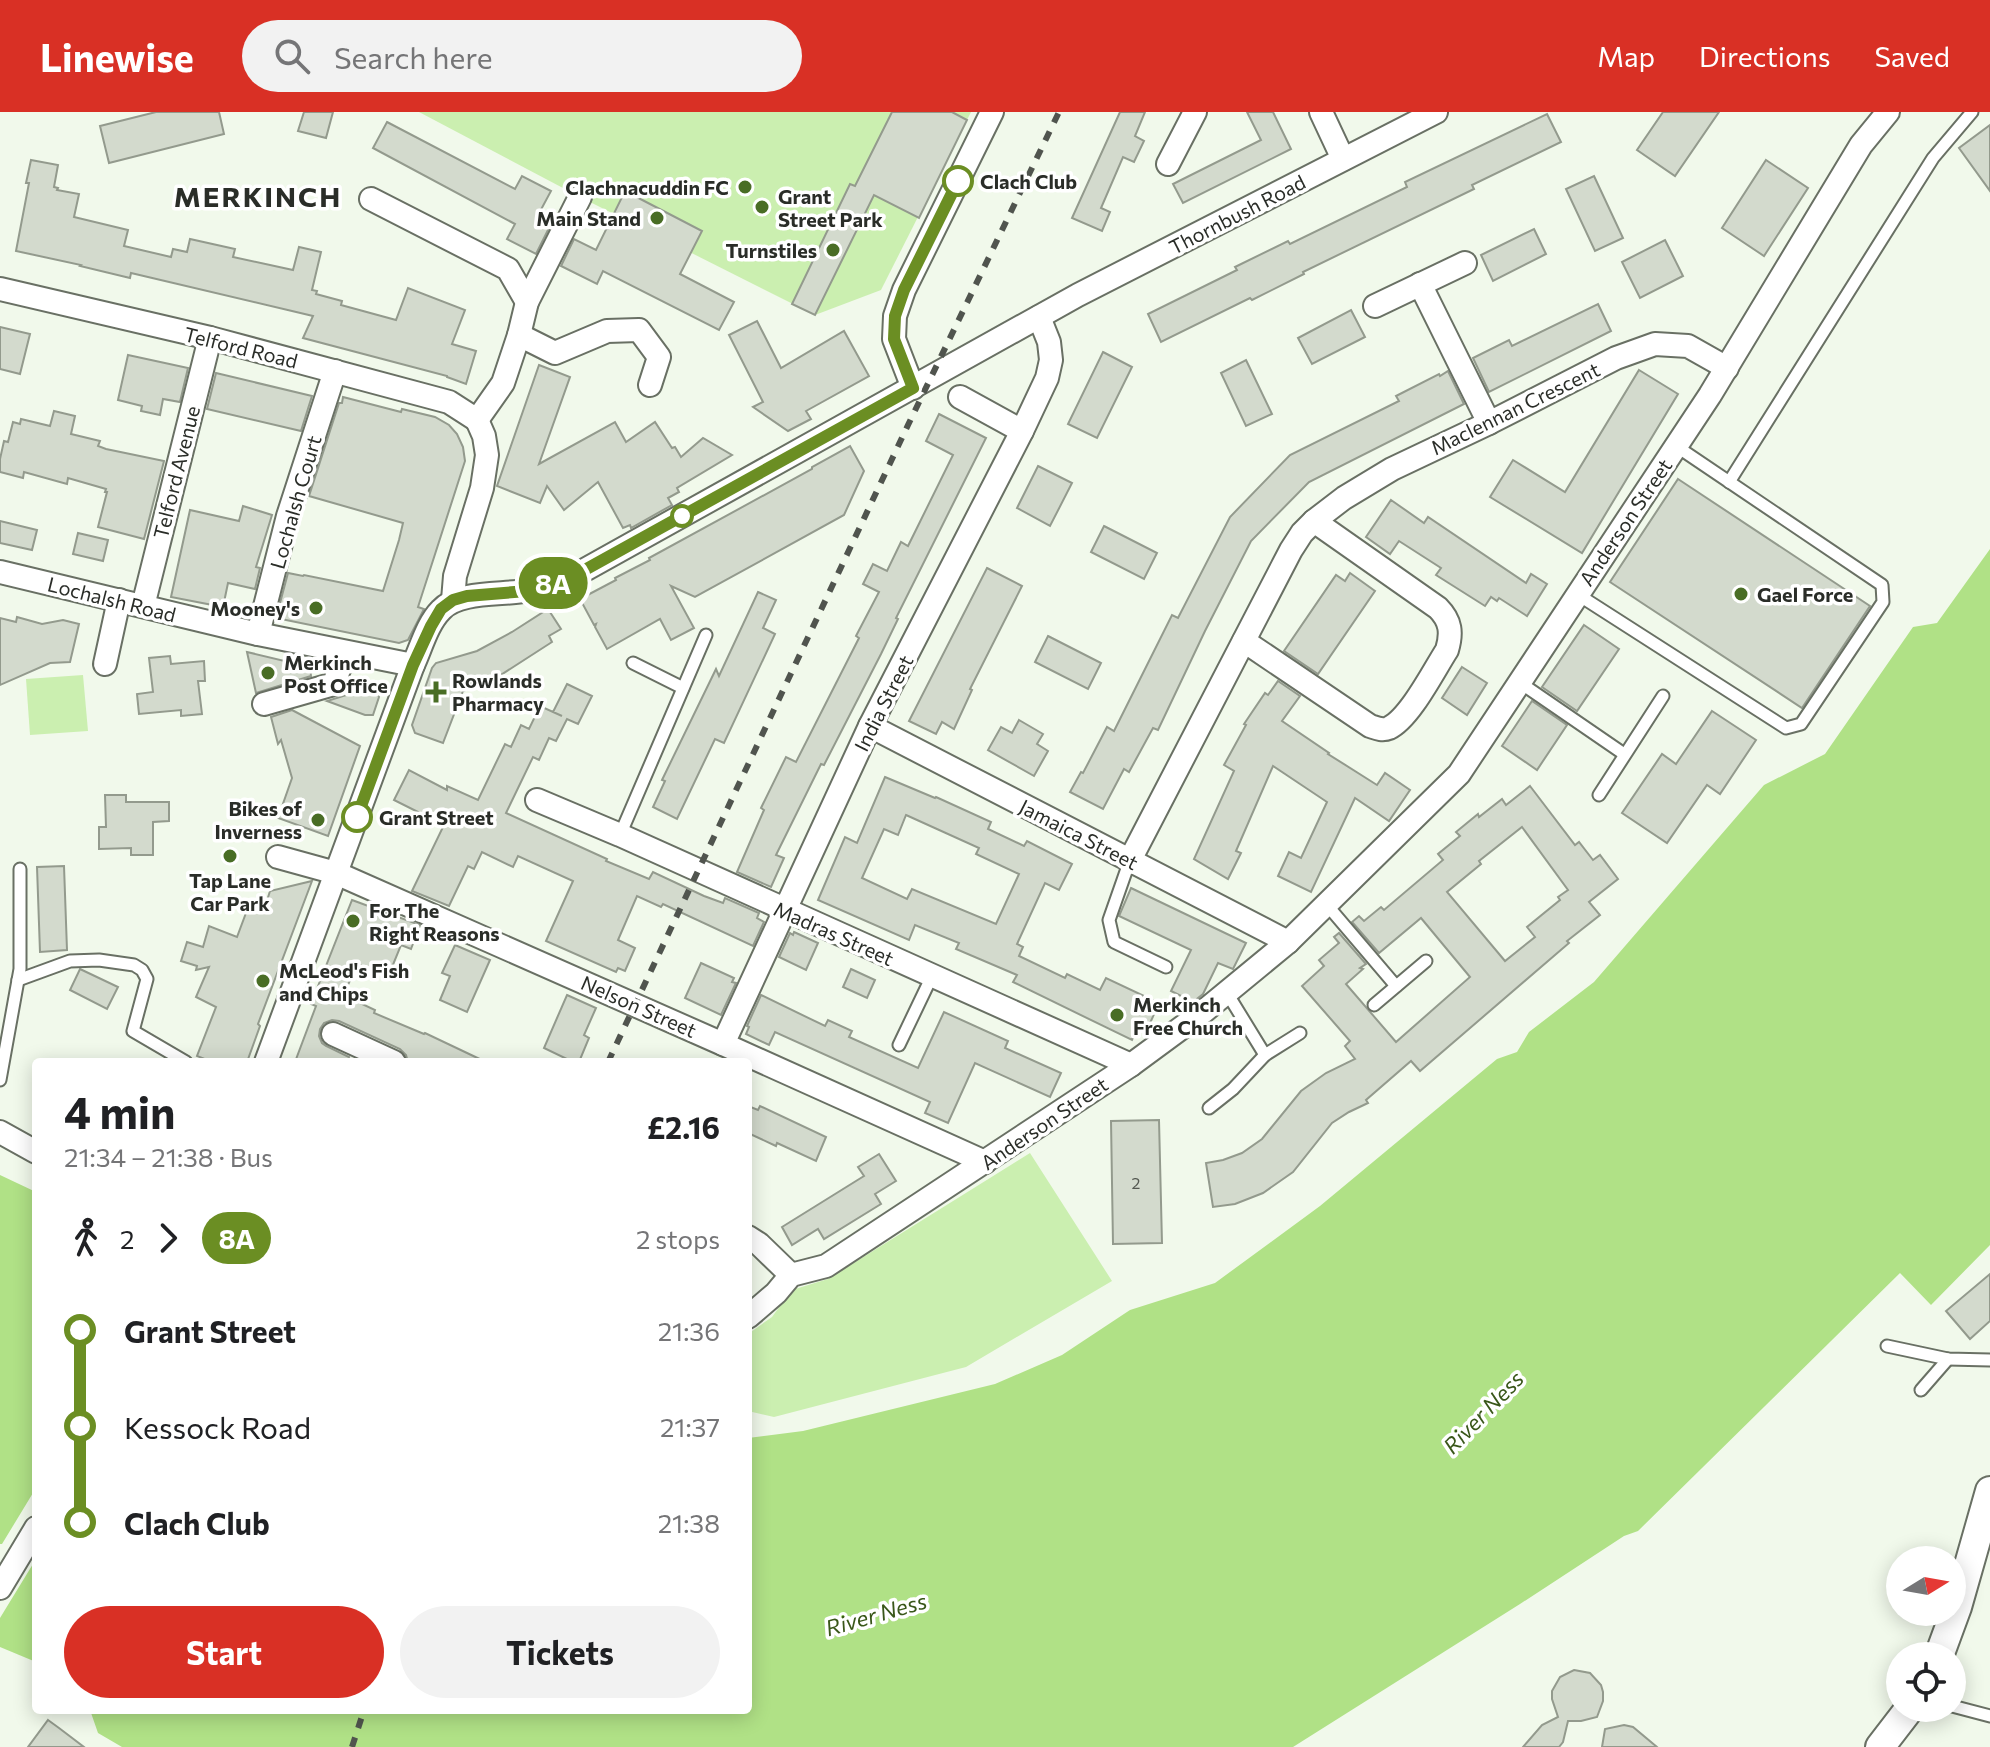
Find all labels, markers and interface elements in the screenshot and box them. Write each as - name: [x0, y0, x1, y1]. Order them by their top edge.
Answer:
- search box: [242, 20, 802, 92]
- text: Linewise: [40, 33, 194, 80]
- icon: search: [270, 34, 314, 78]
- text: Search here: [334, 38, 493, 75]
- text: Map: [1597, 39, 1655, 73]
- text: Directions: [1699, 39, 1830, 73]
- text: Saved: [1874, 39, 1950, 73]
- marker: Clach Club: [943, 166, 973, 196]
- place label: Clach Club: [980, 169, 1077, 193]
- street label: Thornbush Road: [1165, 169, 1309, 259]
- place label: Clachnacuddin FC: [565, 175, 729, 199]
- marker: Clachnacuddin FC: [736, 178, 754, 196]
- district label: MERKINCH: [174, 179, 342, 213]
- place label: Grant Street Park: [778, 184, 883, 231]
- marker: Grant Street Park: [753, 198, 771, 216]
- place label: Main Stand: [536, 206, 641, 230]
- marker: Main Stand: [648, 209, 666, 227]
- place label: Turnstiles: [726, 238, 817, 262]
- marker: Turnstiles: [824, 241, 842, 259]
- street label: Telford Road: [182, 321, 300, 373]
- street label: Maclennan Crescent: [1427, 357, 1603, 459]
- street label: Telford Avenue: [148, 403, 204, 541]
- street label: Lochalsh Court: [264, 433, 326, 571]
- street label: Anderson Street: [1574, 454, 1676, 590]
- unlabelled marker: [671, 505, 693, 527]
- line badge: 8A: [517, 557, 589, 609]
- text: 8A: [535, 566, 571, 600]
- street label: Lochalsh Road: [45, 571, 179, 627]
- place label: Gael Force: [1757, 582, 1853, 606]
- marker: Gael Force: [1732, 585, 1750, 603]
- place label: Mooney's: [210, 596, 300, 620]
- marker: Mooney's: [307, 599, 325, 617]
- place label: Merkinch Post Office: [284, 650, 388, 697]
- street label: India Street: [849, 651, 917, 755]
- marker: Merkinch Post Office: [259, 664, 277, 682]
- place label: Rowlands Pharmacy: [452, 668, 544, 715]
- marker: Rowlands Pharmacy: [427, 683, 445, 701]
- street label: Jamaica Street: [1016, 794, 1142, 874]
- place label: Bikes of Inverness: [215, 796, 303, 843]
- marker: Grant Street: [342, 802, 372, 832]
- place label: Grant Street: [379, 805, 494, 829]
- marker: Bikes of Inverness: [309, 811, 327, 829]
- marker: Tap Lane Car Park: [221, 847, 239, 865]
- place label: Tap Lane Car Park: [189, 868, 271, 915]
- street label: Madras Street: [770, 896, 898, 970]
- place label: For The Right Reasons: [369, 898, 500, 945]
- marker: For The Right Reasons: [344, 912, 362, 930]
- place label: McLeod's Fish and Chips: [279, 958, 409, 1005]
- street label: Nelson Street: [578, 970, 700, 1042]
- marker: McLeod's Fish and Chips: [254, 972, 272, 990]
- place label: Merkinch Free Church: [1133, 992, 1243, 1039]
- marker: Merkinch Free Church: [1108, 1006, 1126, 1024]
- street label: Anderson Street: [976, 1072, 1112, 1174]
- text: 4 min: [64, 1084, 176, 1138]
- text: £2.16: [647, 1108, 720, 1145]
- text: 21:34 – 21:38 · Bus: [64, 1141, 273, 1172]
- house number: 2: [1132, 1173, 1141, 1192]
- icon: walk: [64, 1216, 108, 1260]
- icon: forward: [146, 1216, 190, 1260]
- text: 8A: [218, 1221, 255, 1255]
- text: 2: [120, 1223, 134, 1254]
- text: 2 stops: [636, 1223, 720, 1254]
- text: Grant Street: [124, 1312, 296, 1349]
- text: 21:36: [658, 1315, 720, 1346]
- water label: River Ness: [1437, 1365, 1529, 1459]
- text: Kessock Road: [124, 1408, 311, 1445]
- text: 21:37: [660, 1411, 720, 1442]
- text: Clach Club: [124, 1504, 270, 1541]
- text: 21:38: [658, 1507, 720, 1538]
- north arrow: [1886, 1546, 1966, 1626]
- map controls: [1886, 1546, 1966, 1722]
- water label: River Ness: [822, 1587, 930, 1641]
- button: Start: [64, 1606, 384, 1698]
- button: Tickets: [400, 1606, 720, 1698]
- button: locate: [1886, 1642, 1966, 1722]

